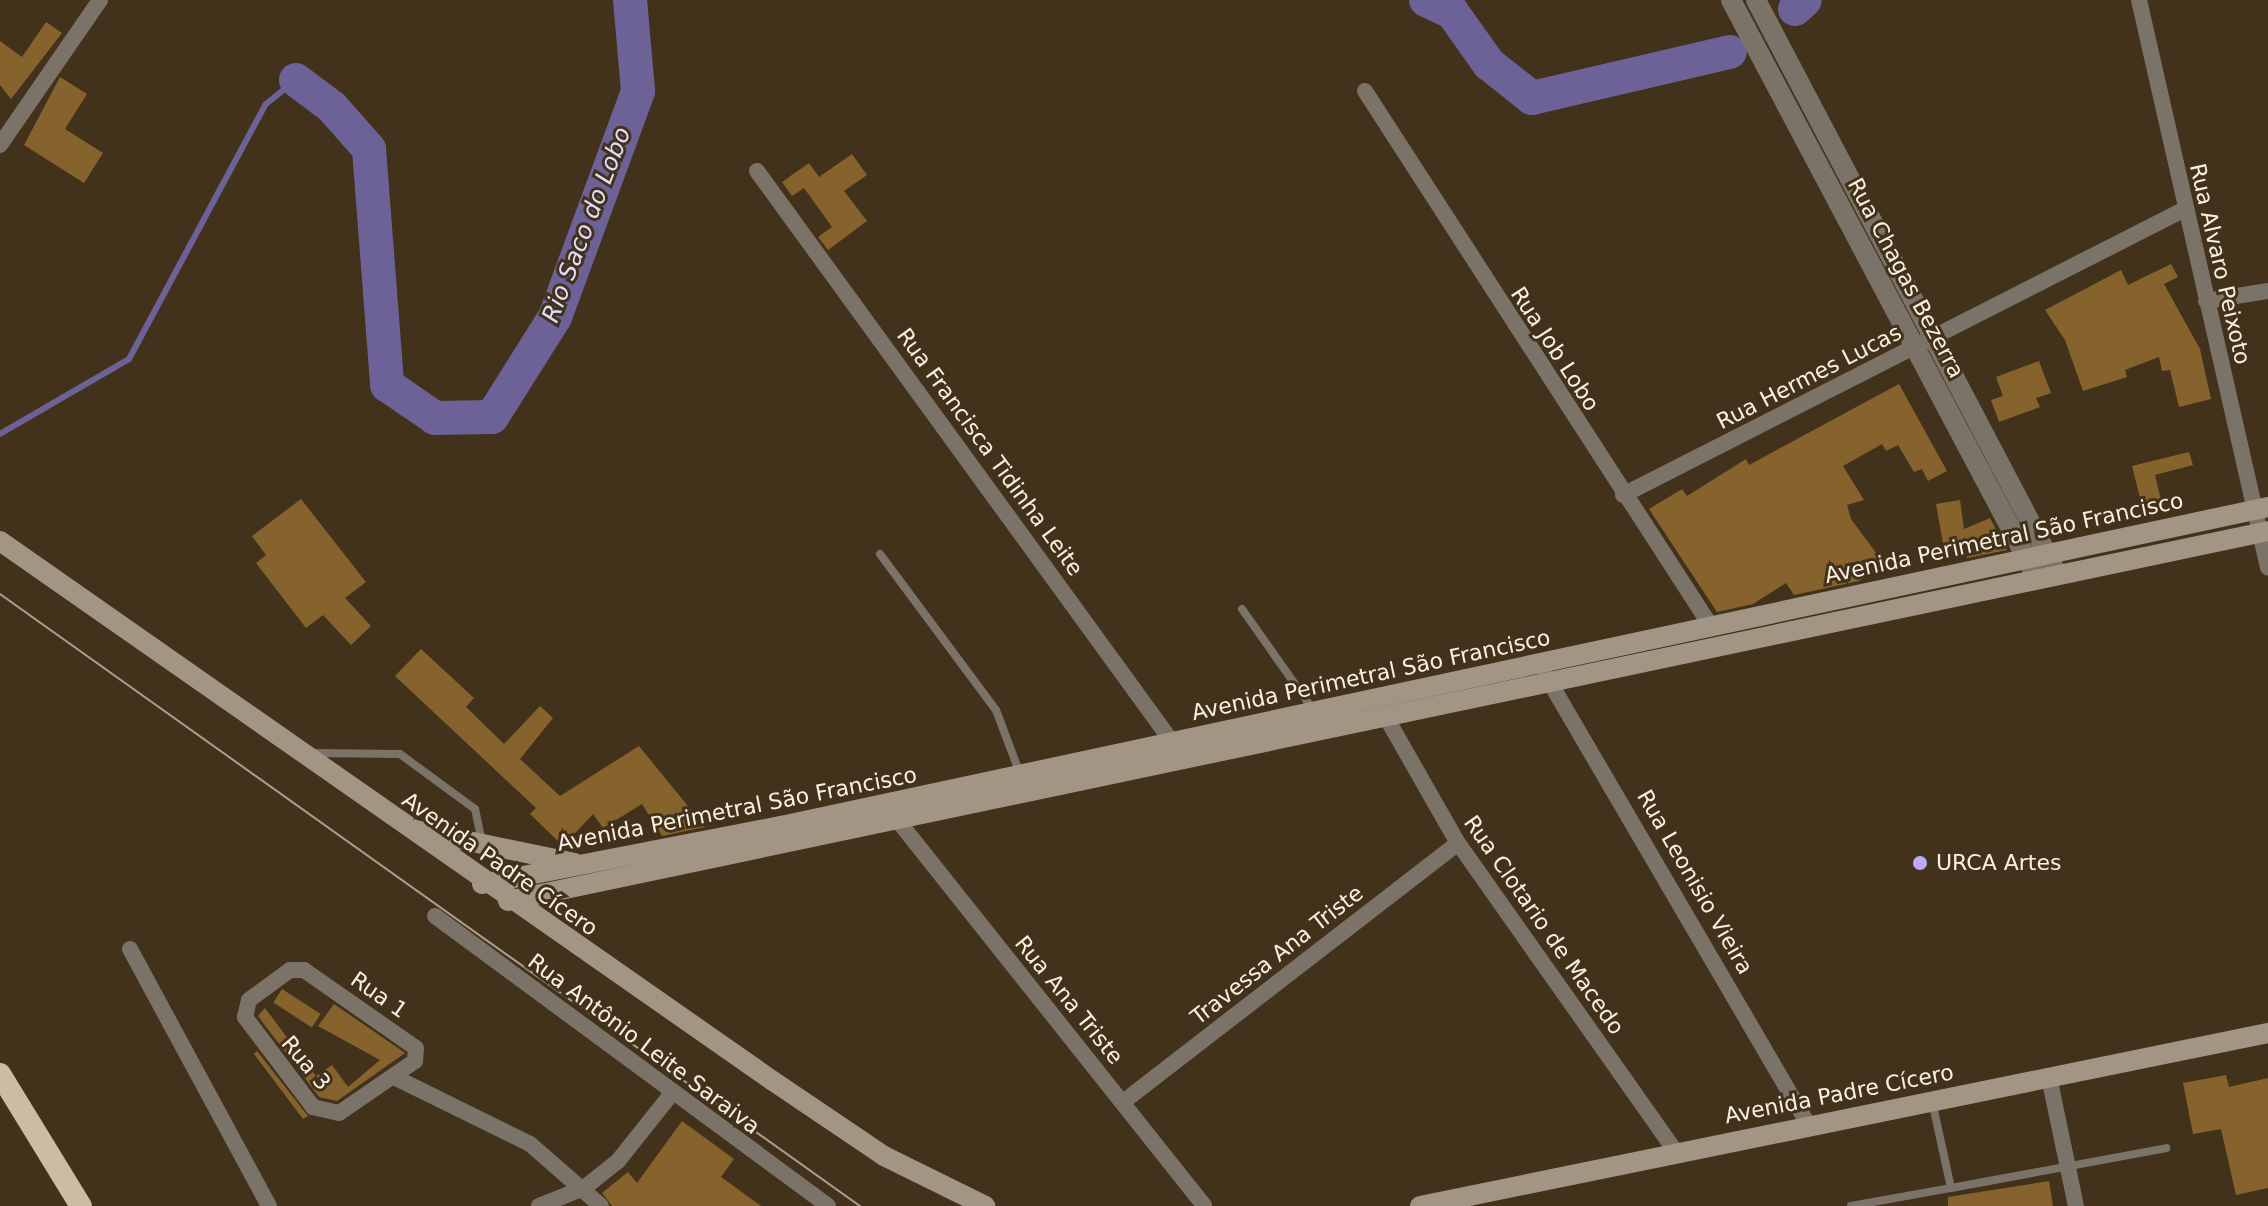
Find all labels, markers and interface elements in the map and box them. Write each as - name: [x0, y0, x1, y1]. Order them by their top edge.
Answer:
- water label: Rio Saco do Lobo: [537, 123, 637, 327]
- street label: Rua Alvaro Peixoto: [2184, 161, 2256, 367]
- street label: Rua Chagas Bezerra: [1842, 174, 1970, 382]
- street label: Rua Job Lobo: [1505, 282, 1605, 416]
- street label: Rua Hermes Lucas: [1712, 319, 1906, 435]
- street label: Rua Francisca Tidinha Leite: [891, 323, 1089, 581]
- street label: Avenida Perimetral São Francisco: [1822, 487, 2186, 589]
- street label: Avenida Perimetral São Francisco: [1189, 624, 1553, 726]
- street label: Avenida Perimetral São Francisco: [555, 761, 919, 857]
- street label: Rua Leonisio Vieira: [1631, 785, 1759, 979]
- street label: Avenida Padre Cícero: [397, 786, 603, 942]
- street label: Rua Clotario de Macedo: [1458, 810, 1630, 1040]
- place label: URCA Artes: [1936, 850, 2061, 876]
- marker: URCA Artes: [1911, 854, 1929, 872]
- street label: Travessa Ana Triste: [1186, 880, 1368, 1030]
- street label: Rua Ana Triste: [1009, 931, 1129, 1069]
- street label: Rua Antônio Leite Saraiva: [523, 948, 765, 1140]
- street label: Rua 1: [346, 966, 412, 1024]
- street label: Rua 3: [276, 1030, 336, 1096]
- street label: Avenida Padre Cícero: [1722, 1059, 1956, 1129]

